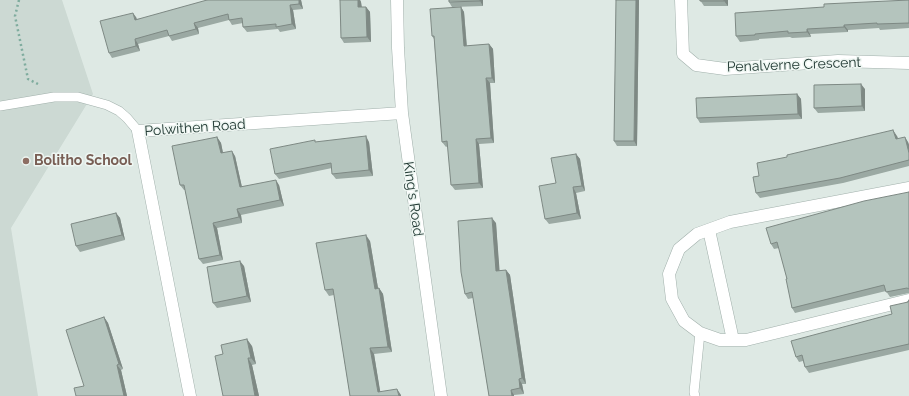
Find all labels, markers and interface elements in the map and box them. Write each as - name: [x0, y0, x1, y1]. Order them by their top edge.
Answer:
- street label: Penalverne Crescent: [727, 54, 861, 76]
- street label: Polwithen Road: [144, 116, 246, 140]
- place label: Bolitho School: [34, 153, 132, 169]
- marker: Bolitho School: [21, 156, 31, 166]
- street label: King's Road: [399, 160, 427, 238]

